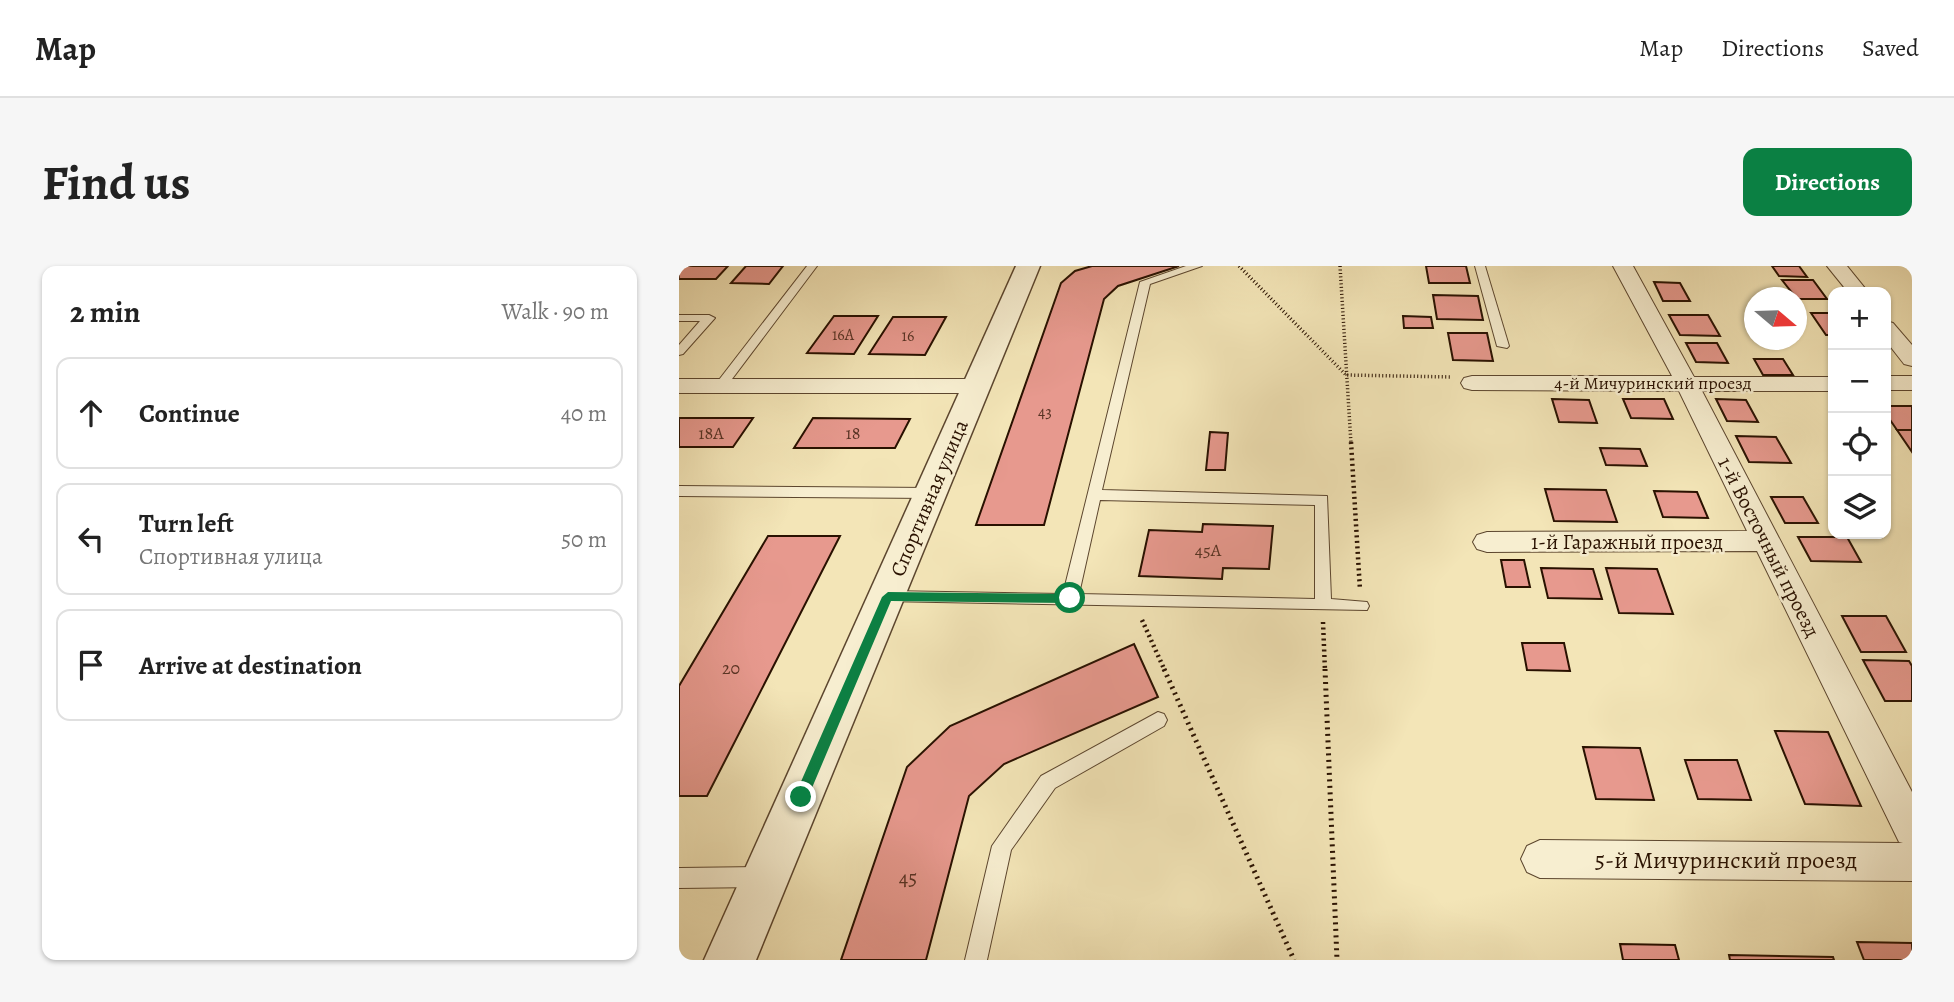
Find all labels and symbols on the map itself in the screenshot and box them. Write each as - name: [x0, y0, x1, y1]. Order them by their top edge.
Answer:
- north arrow: [1744, 287, 1807, 350]
- house number: 16А: [832, 324, 855, 346]
- house number: 16: [902, 325, 914, 347]
- street label: 4-й Мичуринский проезд: [1554, 371, 1752, 395]
- house number: 43: [1038, 401, 1052, 423]
- street label: Спортивная улица: [883, 415, 975, 581]
- house number: 18А: [698, 421, 724, 445]
- house number: 18: [846, 421, 860, 445]
- street label: 1-й Восточный проезд: [1711, 452, 1827, 642]
- street label: 1-й Гаражный проезд: [1531, 528, 1723, 556]
- house number: 45А: [1195, 538, 1222, 562]
- route start: [1054, 582, 1085, 613]
- house number: 20: [722, 656, 740, 680]
- route end: [785, 781, 816, 812]
- street label: 5-й Мичуринский проезд: [1595, 844, 1857, 876]
- house number: 45: [899, 864, 917, 892]

